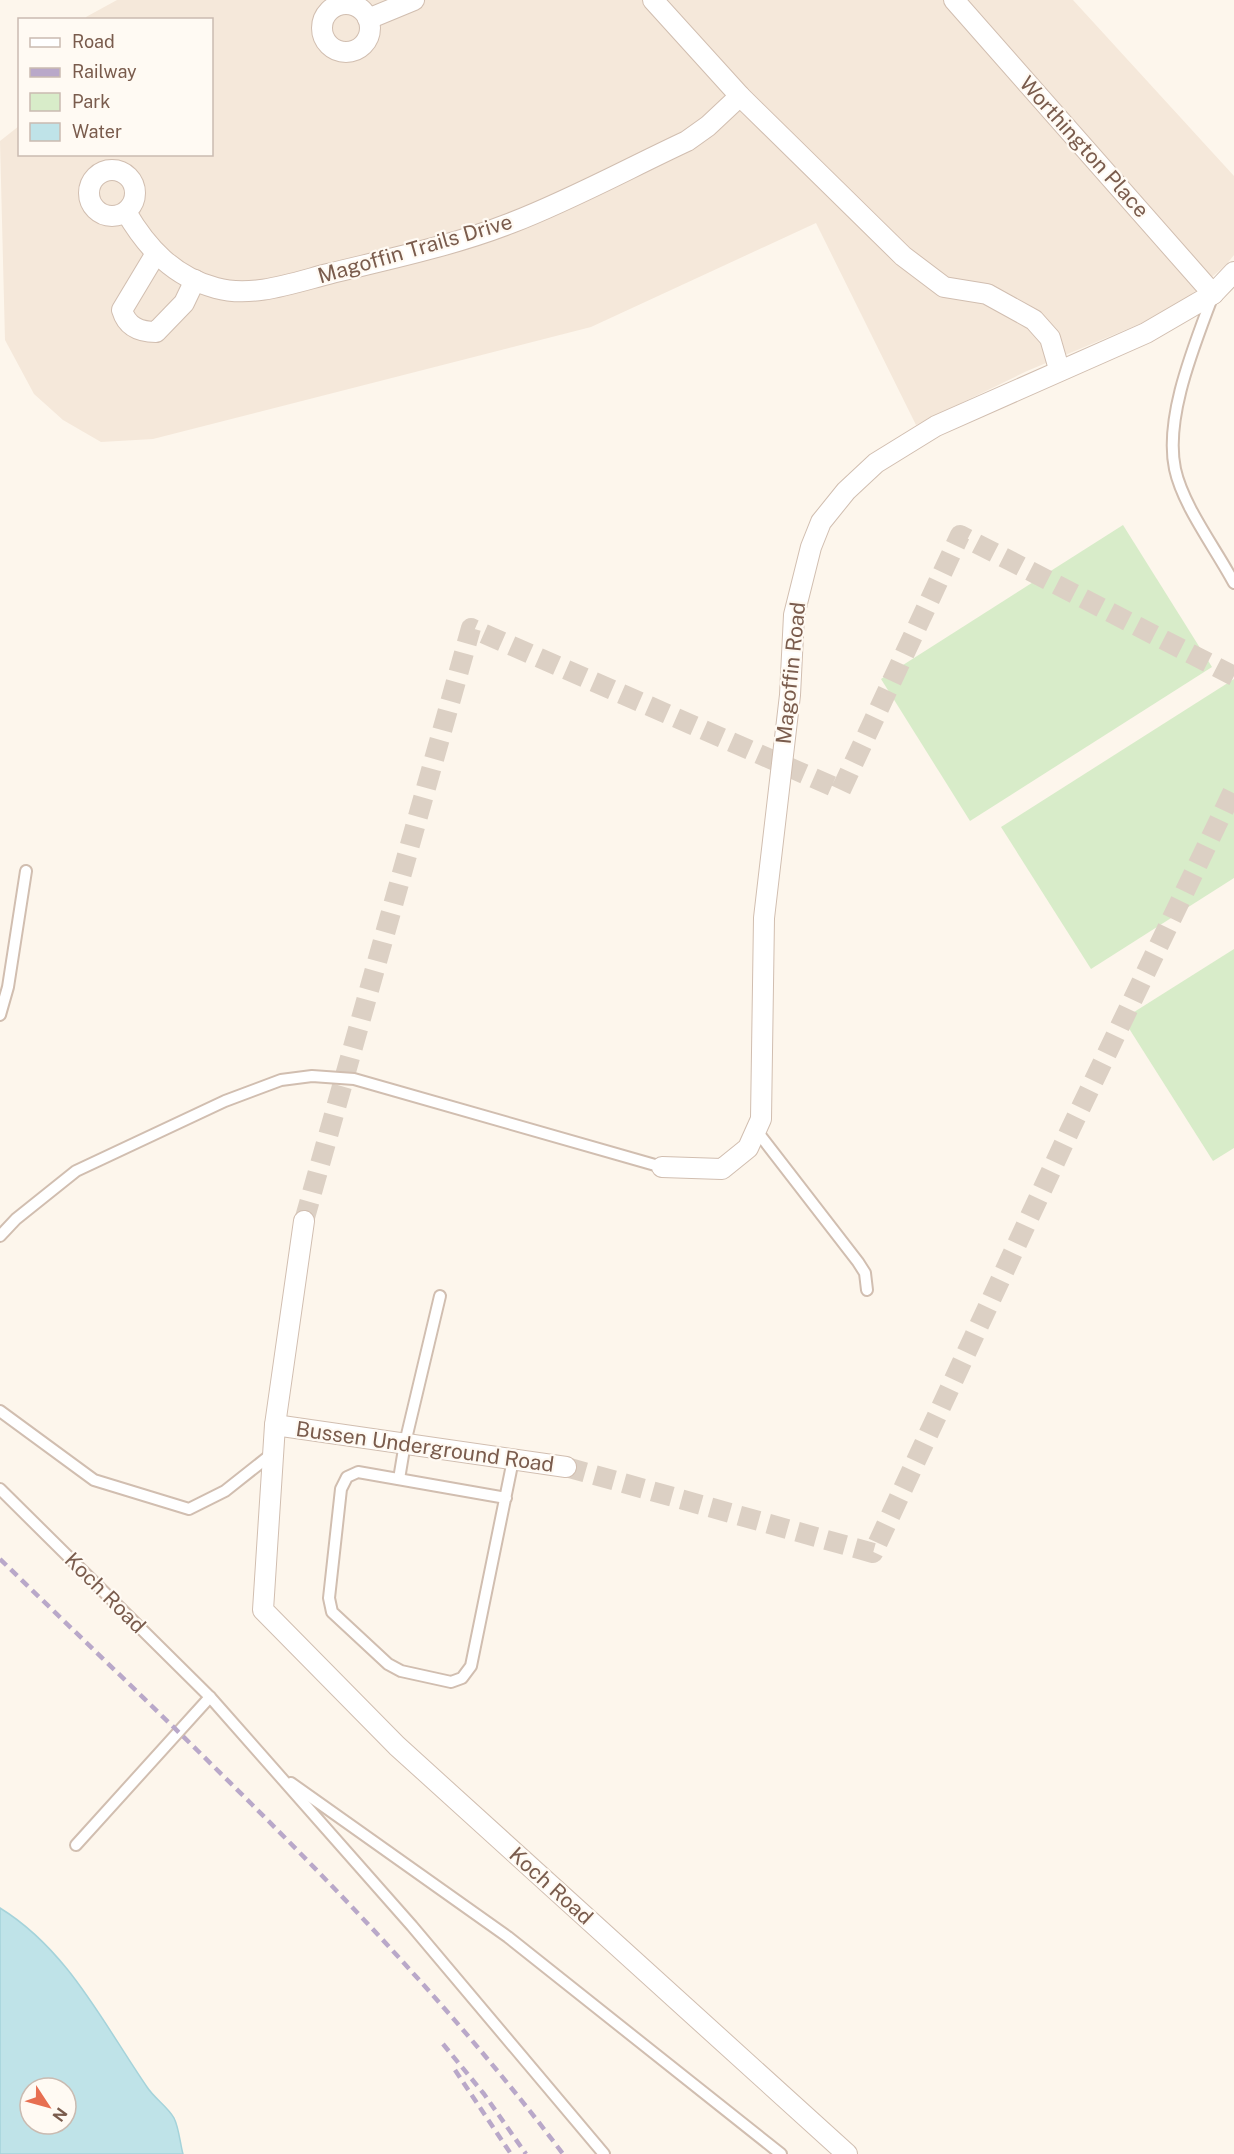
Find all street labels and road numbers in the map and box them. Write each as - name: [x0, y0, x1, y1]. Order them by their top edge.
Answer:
- street label: Worthington Place: [1014, 71, 1154, 222]
- street label: Magoffin Trails Drive: [315, 209, 515, 288]
- street label: Magoffin Road: [771, 601, 810, 745]
- street label: Bussen Underground Road: [294, 1416, 556, 1477]
- street label: Koch Road: [60, 1547, 151, 1638]
- street label: Koch Road: [504, 1842, 598, 1930]

